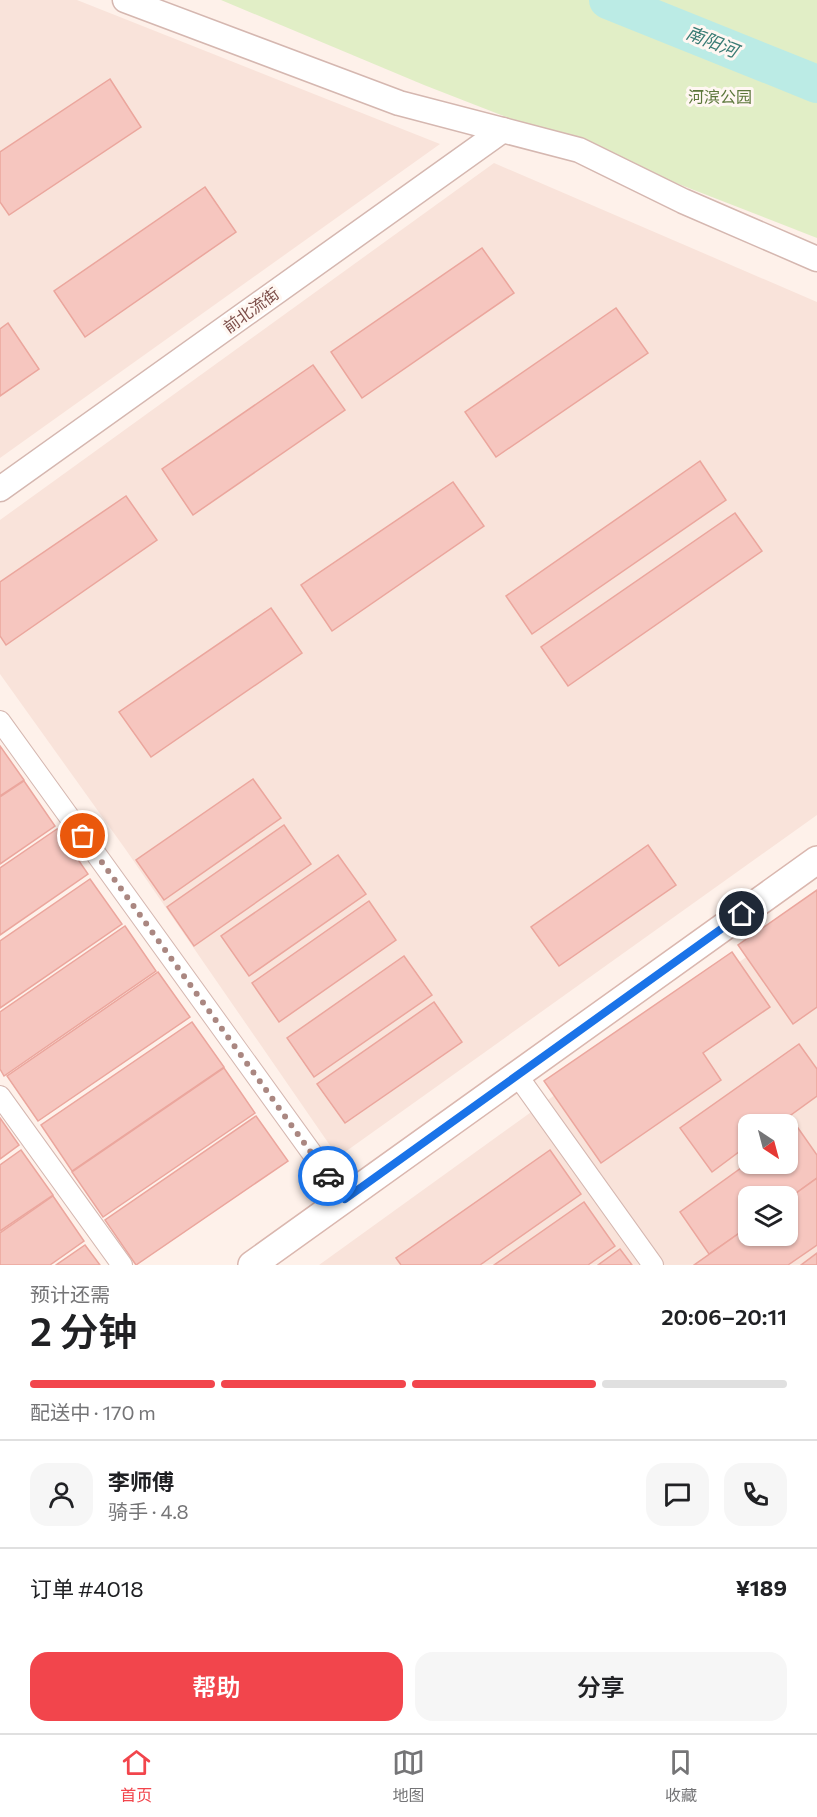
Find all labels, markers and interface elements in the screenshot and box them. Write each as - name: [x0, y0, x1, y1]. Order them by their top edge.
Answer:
- water label: 南阳河: [683, 21, 744, 63]
- park label: 河滨公园: [688, 87, 752, 106]
- street label: 前北流街: [219, 283, 282, 336]
- pin: [57, 810, 108, 861]
- icon: bag: [66, 819, 99, 852]
- pin: [716, 888, 767, 939]
- icon: home: [725, 897, 758, 930]
- north arrow: [738, 1114, 798, 1174]
- map controls: [738, 1114, 798, 1246]
- courier: [298, 1146, 358, 1206]
- icon: car: [312, 1160, 345, 1193]
- button: layers: [738, 1186, 798, 1246]
- text: 预计还需: [30, 1282, 110, 1306]
- text: 20:06–20:11: [661, 1303, 787, 1330]
- text: 2 分钟: [30, 1306, 137, 1354]
- text: 配送中 · 170 m: [30, 1400, 156, 1424]
- button: person: [30, 1463, 93, 1526]
- button: chat: [646, 1463, 709, 1526]
- button: phone: [724, 1463, 787, 1526]
- text: 李师傅: [108, 1468, 174, 1495]
- text: 骑手 · 4.8: [108, 1499, 189, 1523]
- text: ¥189: [736, 1574, 787, 1601]
- text: 订单 #4018: [30, 1575, 144, 1602]
- button: 帮助: [30, 1652, 403, 1721]
- button: 分享: [415, 1652, 787, 1721]
- tab: 首页: [120, 1746, 153, 1806]
- tab: 地图: [392, 1746, 425, 1806]
- tab: 收藏: [664, 1746, 697, 1806]

